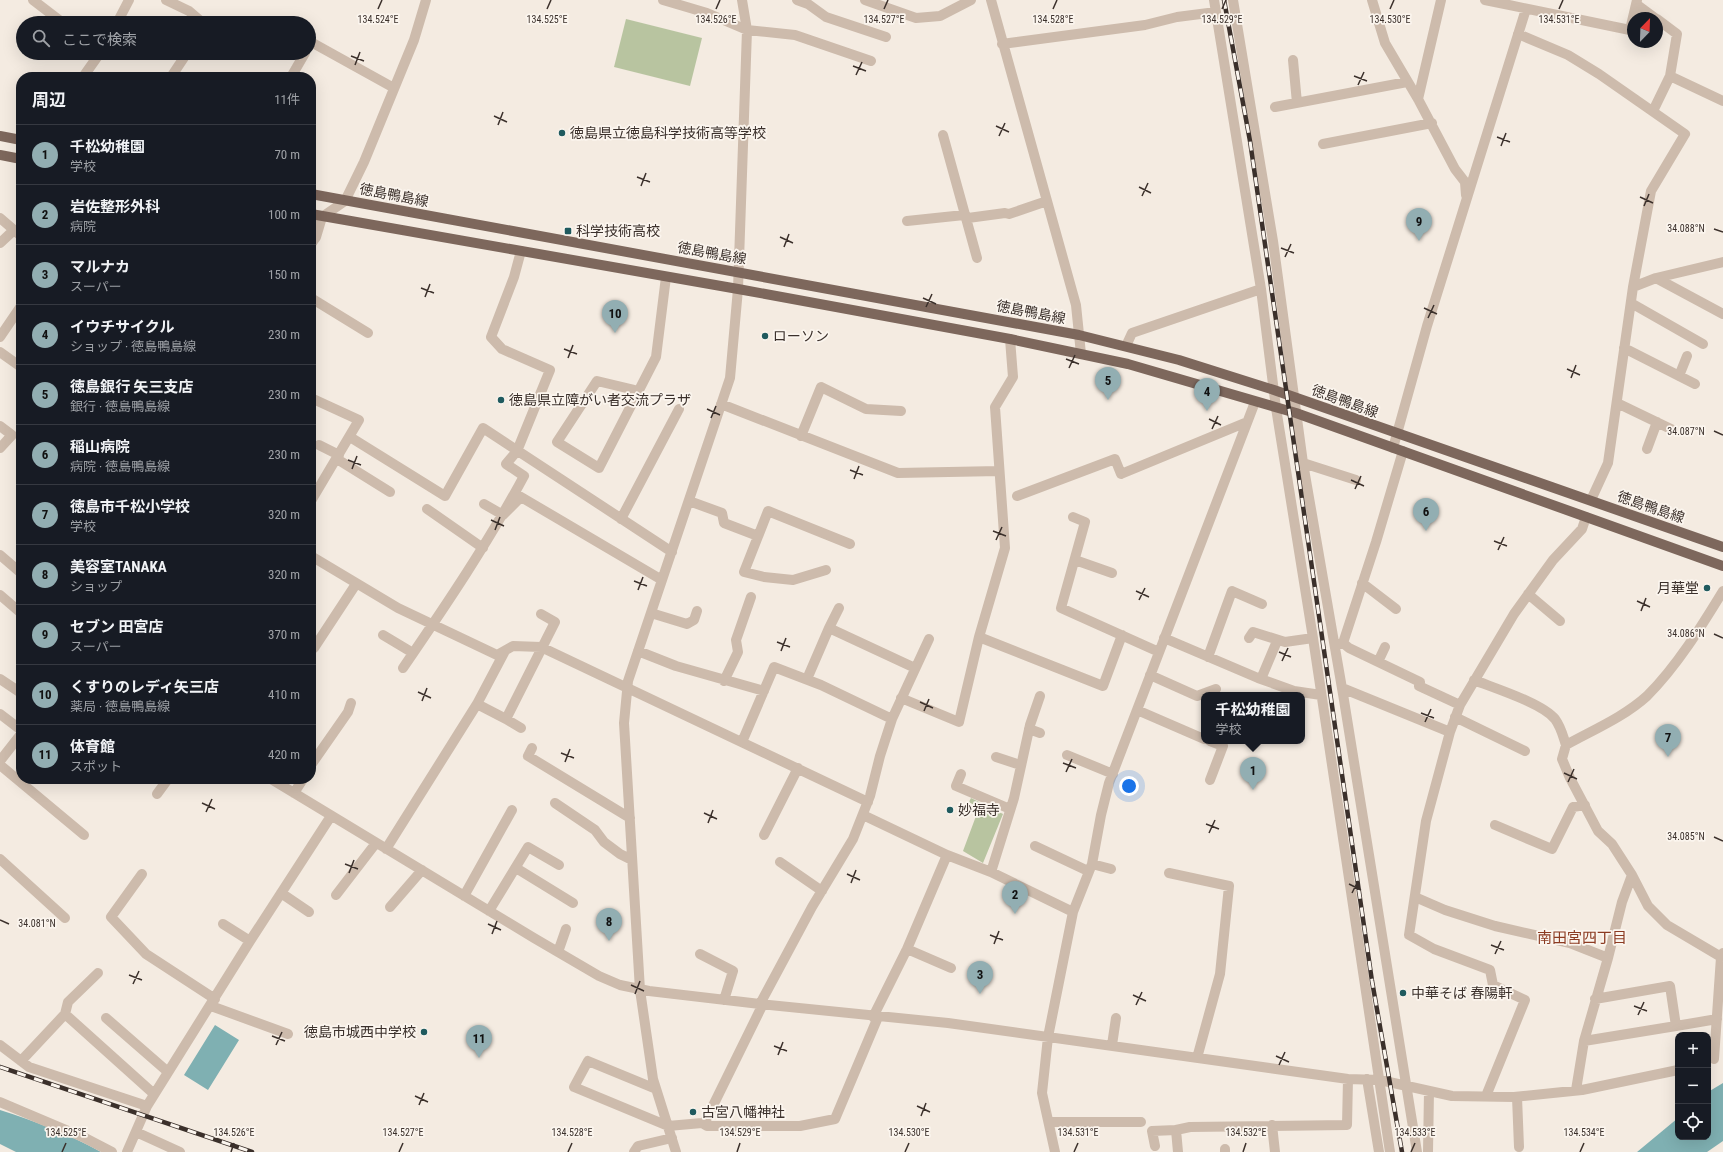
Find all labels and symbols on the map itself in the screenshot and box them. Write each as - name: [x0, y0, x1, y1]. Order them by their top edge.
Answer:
- north arrow: [1627, 12, 1663, 48]
- text: 134.524°E: [358, 14, 399, 25]
- text: 134.525°E: [527, 14, 568, 25]
- text: 134.526°E: [696, 14, 737, 25]
- text: 134.527°E: [864, 14, 905, 25]
- text: 134.528°E: [1033, 14, 1074, 25]
- text: 134.529°E: [1202, 14, 1243, 25]
- text: 134.530°E: [1370, 14, 1411, 25]
- text: 134.531°E: [1539, 14, 1580, 25]
- place label: 徳島県立徳島科学技術高等学校: [570, 125, 766, 141]
- marker: 徳島県立徳島科学技術高等学校: [557, 128, 567, 138]
- street label: 徳島鴨島線: [358, 180, 430, 210]
- pin: 9: [1406, 208, 1432, 241]
- place label: 科学技術高校: [576, 223, 660, 239]
- text: 34.088°N: [1667, 223, 1705, 234]
- marker: 科学技術高校: [563, 226, 573, 236]
- street label: 徳島鴨島線: [676, 239, 748, 267]
- street label: 徳島鴨島線: [995, 297, 1067, 327]
- pin: 10: [602, 300, 628, 333]
- place label: ローソン: [773, 328, 829, 344]
- marker: ローソン: [760, 331, 770, 341]
- pin: 5: [1095, 367, 1121, 400]
- pin: 4: [1194, 378, 1220, 411]
- street label: 徳島鴨島線: [1309, 382, 1381, 420]
- place label: 徳島県立障がい者交流プラザ: [509, 392, 691, 408]
- marker: 徳島県立障がい者交流プラザ: [496, 395, 506, 405]
- text: 34.087°N: [1667, 426, 1705, 437]
- street label: 徳島鴨島線: [1615, 488, 1687, 526]
- pin: 6: [1413, 498, 1439, 531]
- place label: 月華堂: [1657, 580, 1699, 596]
- marker: 月華堂: [1702, 583, 1712, 593]
- text: 34.086°N: [1667, 628, 1705, 639]
- pin: 7: [1655, 724, 1681, 757]
- pin: 1: [1240, 757, 1266, 790]
- your location: [1119, 776, 1139, 796]
- place label: 妙福寺: [958, 802, 1000, 818]
- marker: 妙福寺: [945, 805, 955, 815]
- text: 34.085°N: [1667, 831, 1705, 842]
- pin: 2: [1002, 881, 1028, 914]
- pin: 8: [596, 908, 622, 941]
- text: 34.081°N: [18, 918, 56, 929]
- district label: 南田宮四丁目: [1537, 929, 1627, 947]
- pin: 3: [967, 961, 993, 994]
- place label: 中華そば 春陽軒: [1411, 985, 1512, 1001]
- marker: 中華そば 春陽軒: [1398, 988, 1408, 998]
- place label: 徳島市城西中学校: [304, 1024, 416, 1040]
- pin: 11: [466, 1025, 492, 1058]
- marker: 徳島市城西中学校: [419, 1027, 429, 1037]
- place label: 古宮八幡神社: [701, 1104, 785, 1120]
- marker: 古宮八幡神社: [688, 1107, 698, 1117]
- text: 134.525°E: [46, 1127, 87, 1138]
- text: 134.526°E: [214, 1127, 255, 1138]
- text: 134.527°E: [383, 1127, 424, 1138]
- text: 134.528°E: [552, 1127, 593, 1138]
- text: 134.529°E: [720, 1127, 761, 1138]
- text: 134.530°E: [889, 1127, 930, 1138]
- text: 134.531°E: [1058, 1127, 1099, 1138]
- text: 134.532°E: [1226, 1127, 1267, 1138]
- text: 134.533°E: [1395, 1127, 1436, 1138]
- text: 134.534°E: [1564, 1127, 1605, 1138]

